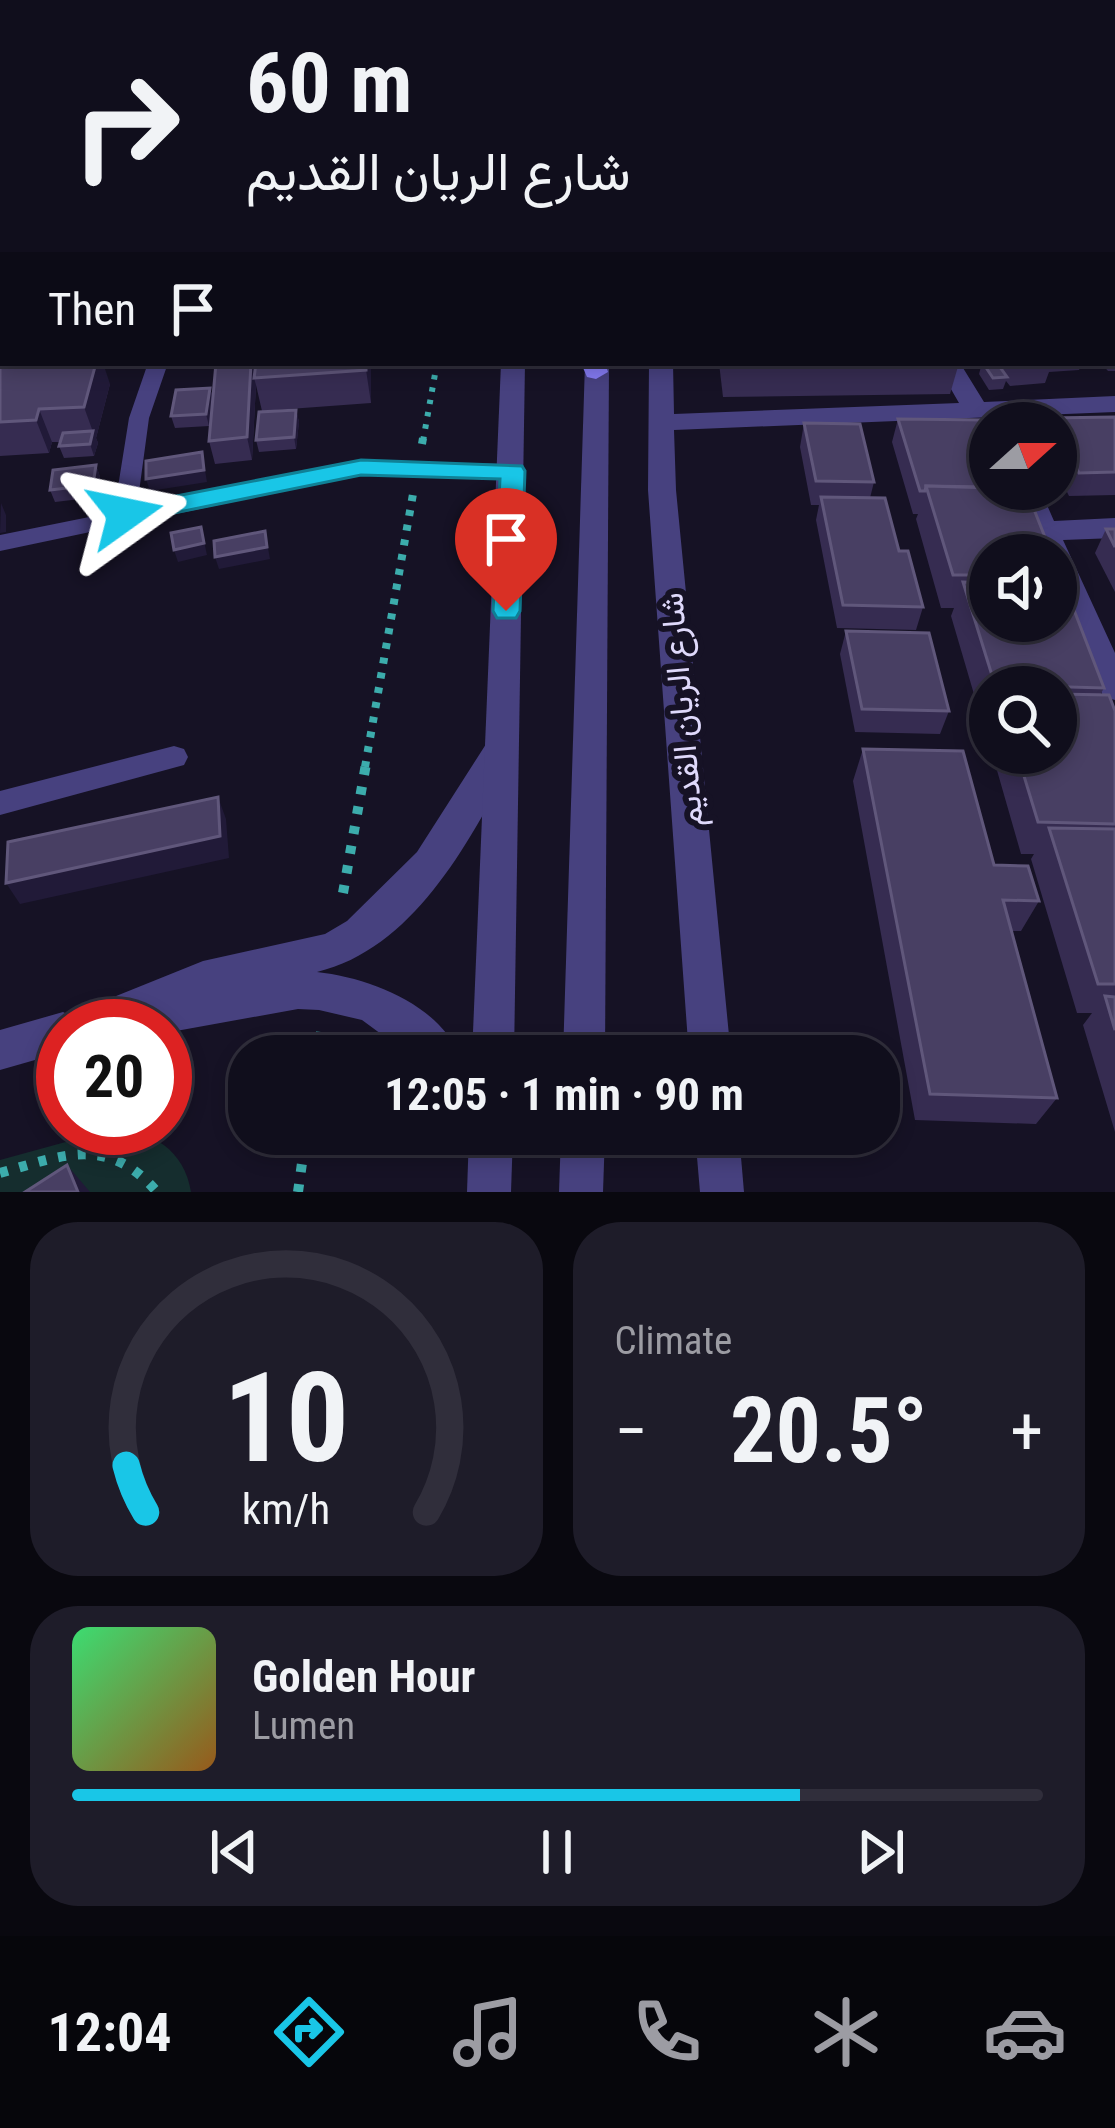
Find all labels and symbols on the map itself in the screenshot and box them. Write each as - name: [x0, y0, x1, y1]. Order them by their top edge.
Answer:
- north arrow: [969, 402, 1077, 510]
- position arrow: [62, 451, 188, 577]
- pin: [455, 488, 557, 611]
- street label: شارع الريان القديم: [651, 591, 714, 829]
- speed limit sign: 20: [36, 999, 192, 1155]

